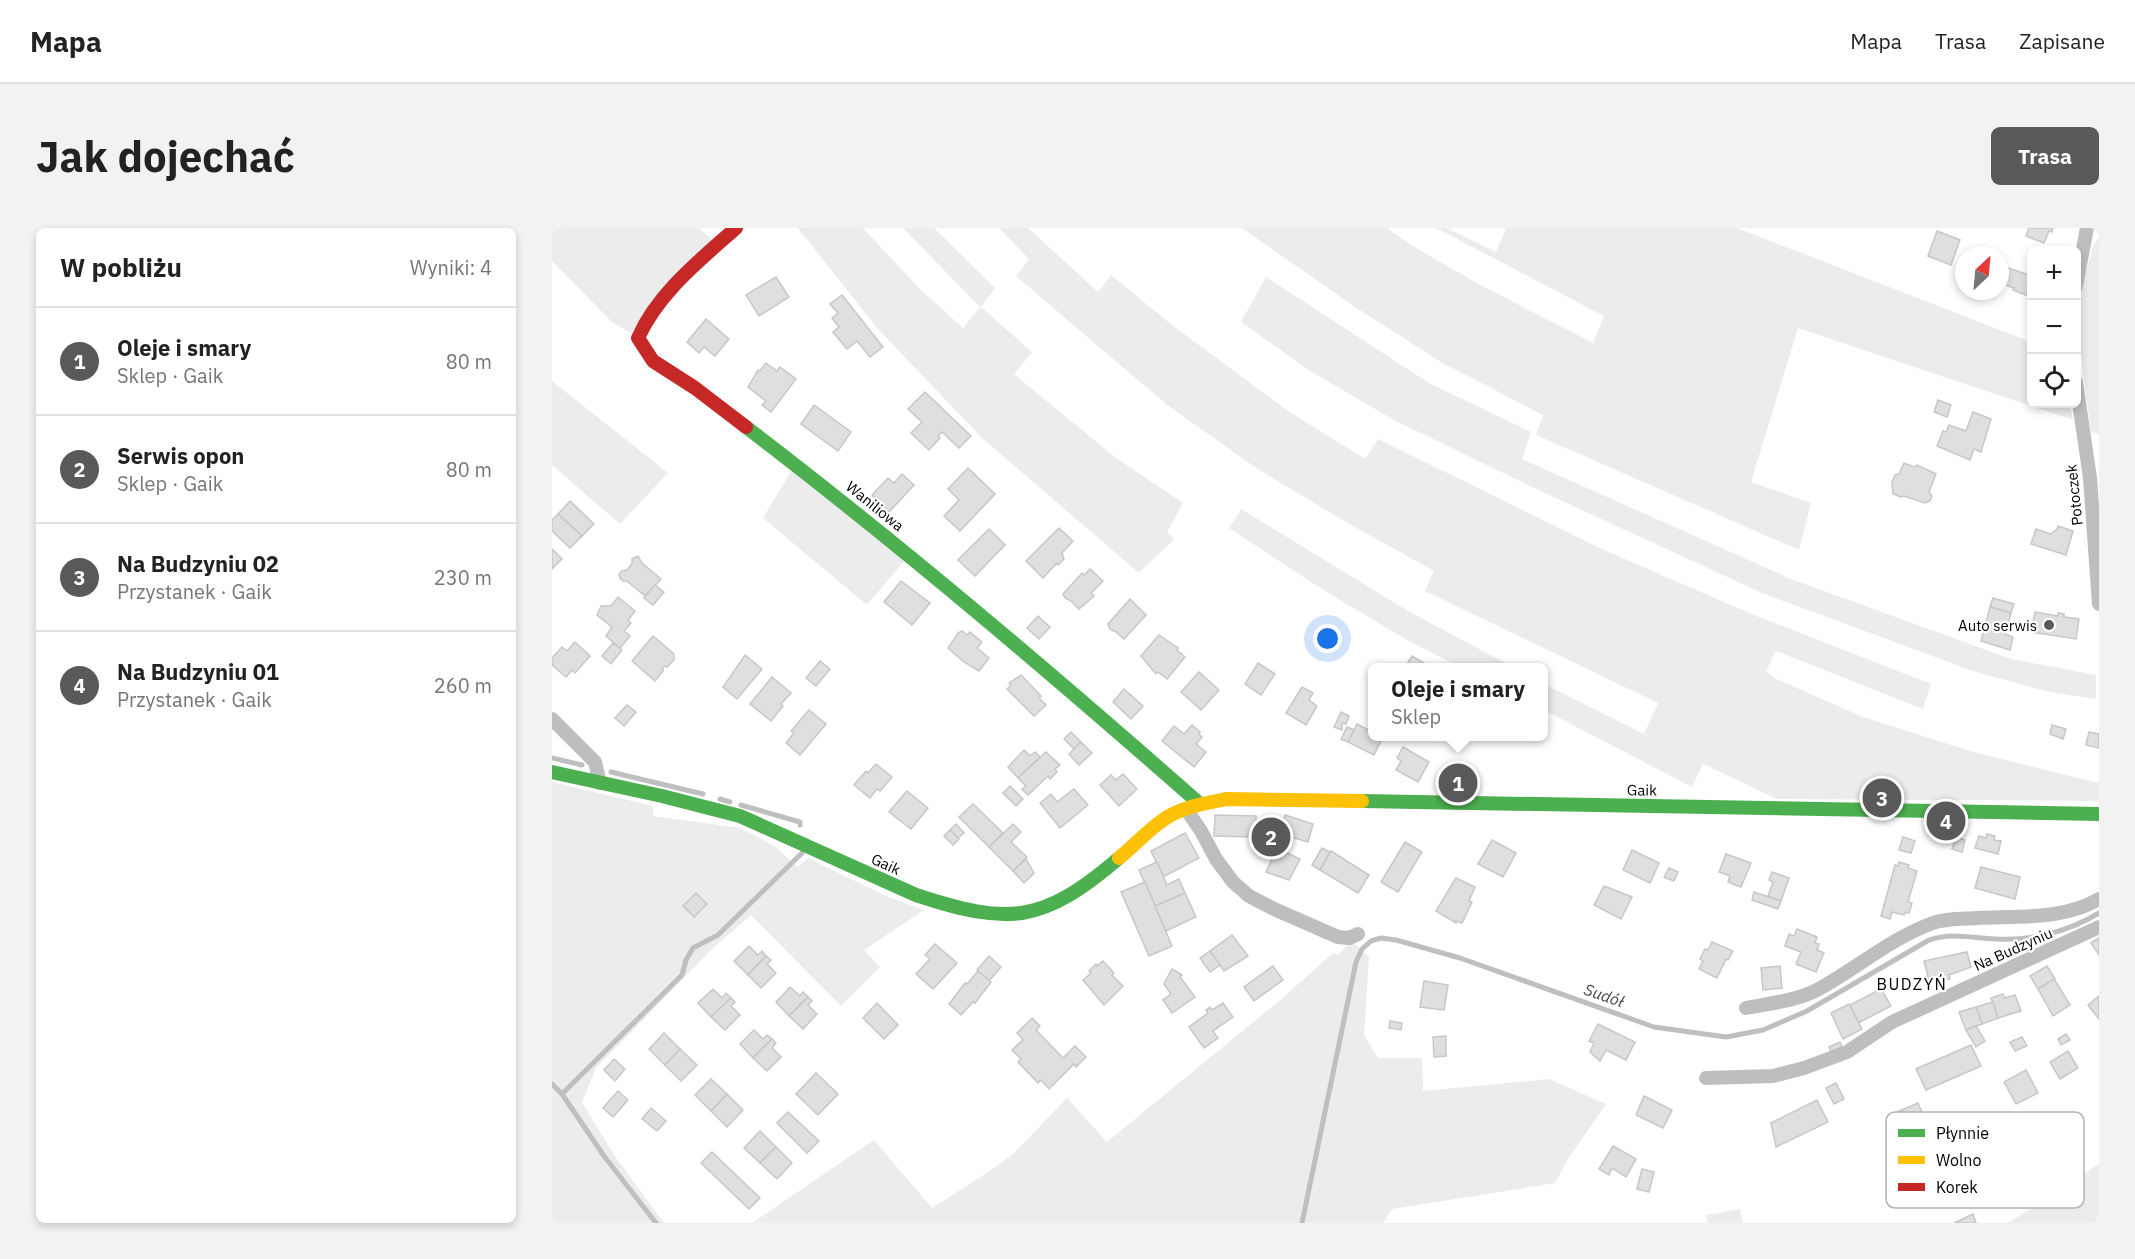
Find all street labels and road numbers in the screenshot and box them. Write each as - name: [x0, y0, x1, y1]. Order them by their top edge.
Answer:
- street label: Potoczek: [2061, 463, 2087, 526]
- street label: Waniliowa: [842, 477, 908, 535]
- street label: Gaik: [1627, 780, 1657, 800]
- street label: Gaik: [868, 849, 904, 879]
- street label: Na Budzyniu: [1971, 923, 2055, 975]

